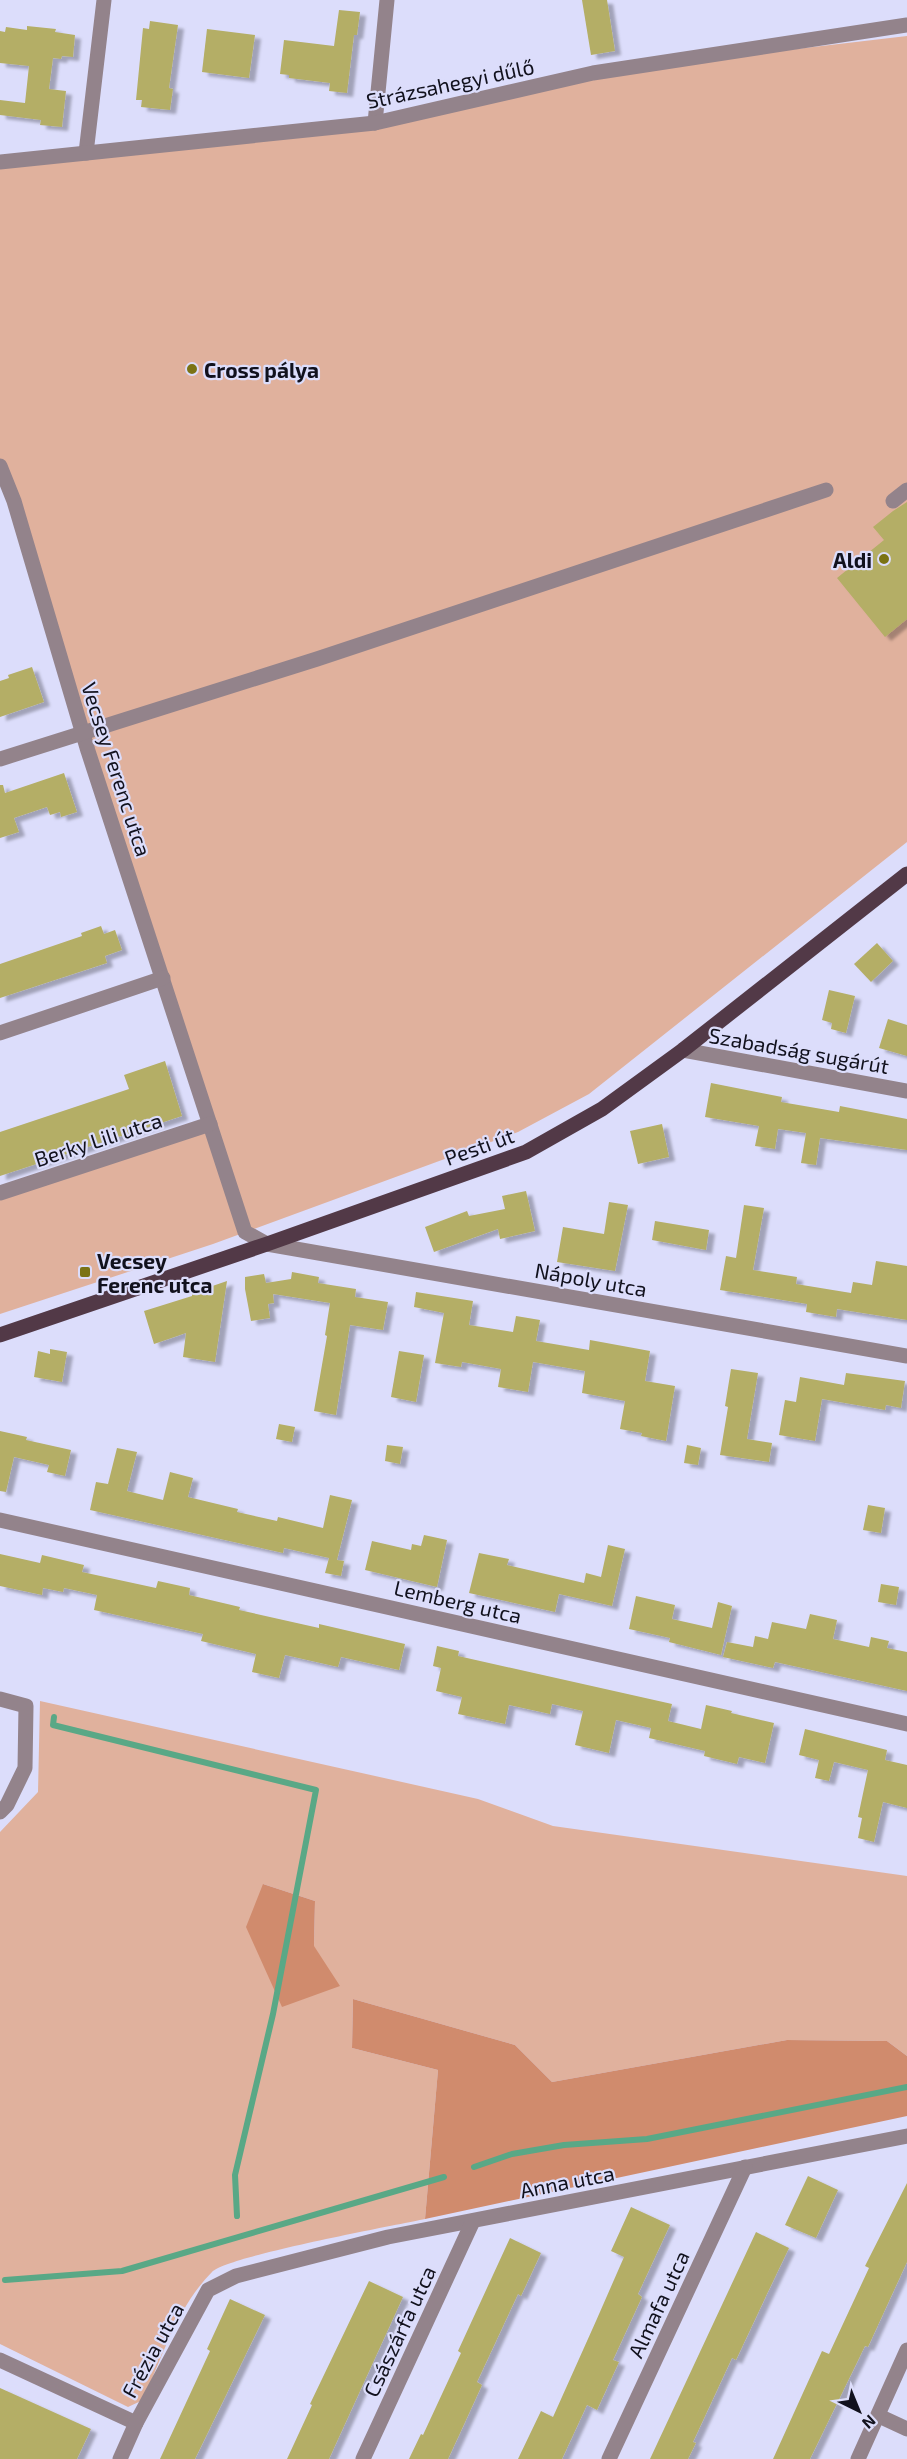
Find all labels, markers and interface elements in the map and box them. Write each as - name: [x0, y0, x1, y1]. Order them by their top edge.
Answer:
- street label: Strázsahegyi dűlő: [364, 53, 536, 113]
- place label: Cross pálya: [204, 357, 319, 383]
- marker: Cross pálya: [185, 362, 199, 376]
- place label: Aldi: [833, 547, 872, 572]
- marker: Aldi: [877, 552, 891, 566]
- street label: Vecsey Ferenc utca: [77, 679, 157, 859]
- street label: Szabadság sugárút: [707, 1022, 891, 1078]
- street label: Berky Lili utca: [31, 1107, 165, 1171]
- street label: Pesti út: [441, 1122, 517, 1170]
- place label: Vecsey Ferenc utca: [97, 1248, 212, 1297]
- street label: Nápoly utca: [533, 1257, 649, 1301]
- marker: Vecsey Ferenc utca: [78, 1265, 92, 1279]
- street label: Lemberg utca: [392, 1574, 524, 1628]
- street label: Anna utca: [518, 2160, 616, 2202]
- street label: Almafa utca: [622, 2247, 694, 2361]
- street label: Császárfa utca: [358, 2262, 440, 2400]
- street label: Frézia utca: [116, 2298, 188, 2402]
- north arrow: [829, 2381, 889, 2441]
- text: N: [859, 2411, 880, 2433]

